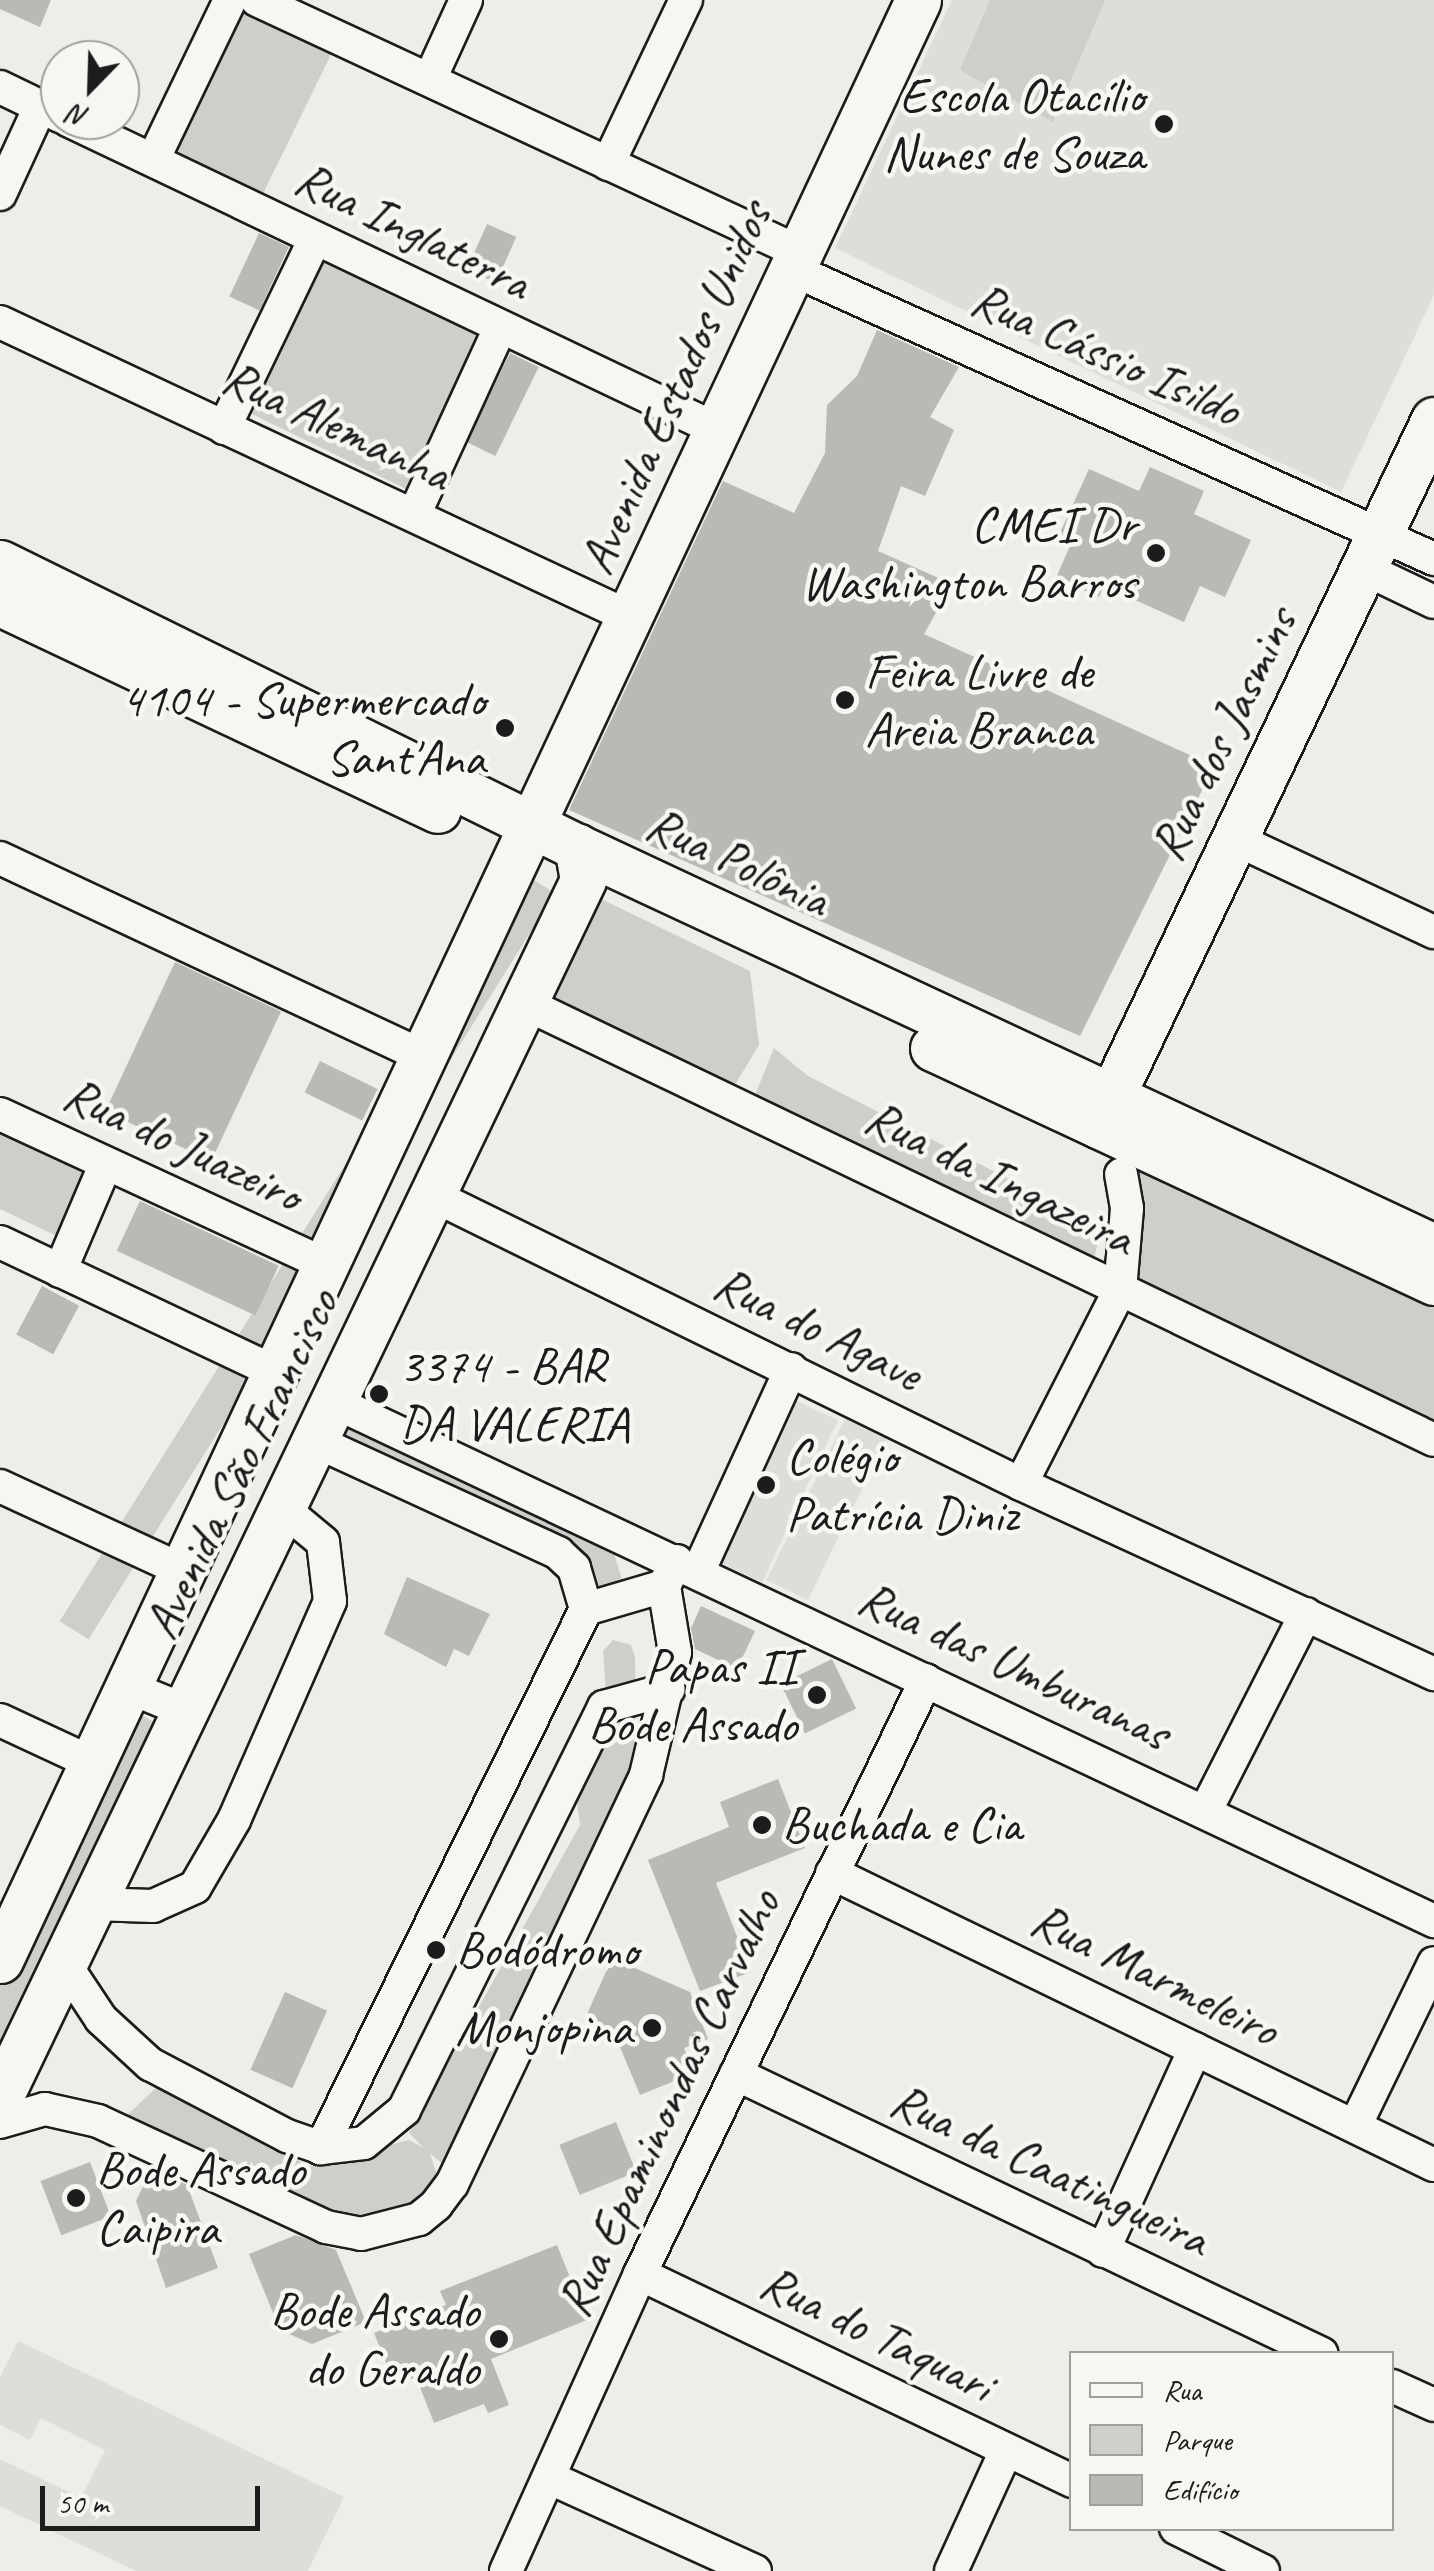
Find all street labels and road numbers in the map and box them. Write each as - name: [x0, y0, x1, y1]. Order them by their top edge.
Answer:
- street label: Rua Inglaterra: [285, 147, 541, 313]
- street label: Avenida Estados Unidos: [566, 193, 784, 583]
- street label: Rua Cássio Isildo: [963, 268, 1249, 440]
- street label: Rua Alemanha: [214, 347, 460, 503]
- street label: Rua dos Jasmins: [1136, 597, 1310, 871]
- street label: Rua Polônia: [638, 793, 838, 929]
- street label: Rua do Juazeiro: [55, 1063, 311, 1225]
- street label: Rua da Ingazeira: [856, 1086, 1144, 1268]
- street label: Rua do Agave: [705, 1252, 931, 1404]
- street label: Avenida São Francisco: [130, 1279, 352, 1649]
- street label: Rua das Umburanas: [848, 1566, 1180, 1764]
- street label: Rua Epaminondas Carvalho: [542, 1879, 794, 2327]
- street label: Rua Marmeleiro: [1021, 1888, 1289, 2060]
- street label: Rua da Caatingueira: [881, 2069, 1219, 2269]
- street label: Rua do Taquari: [751, 2251, 1003, 2415]

